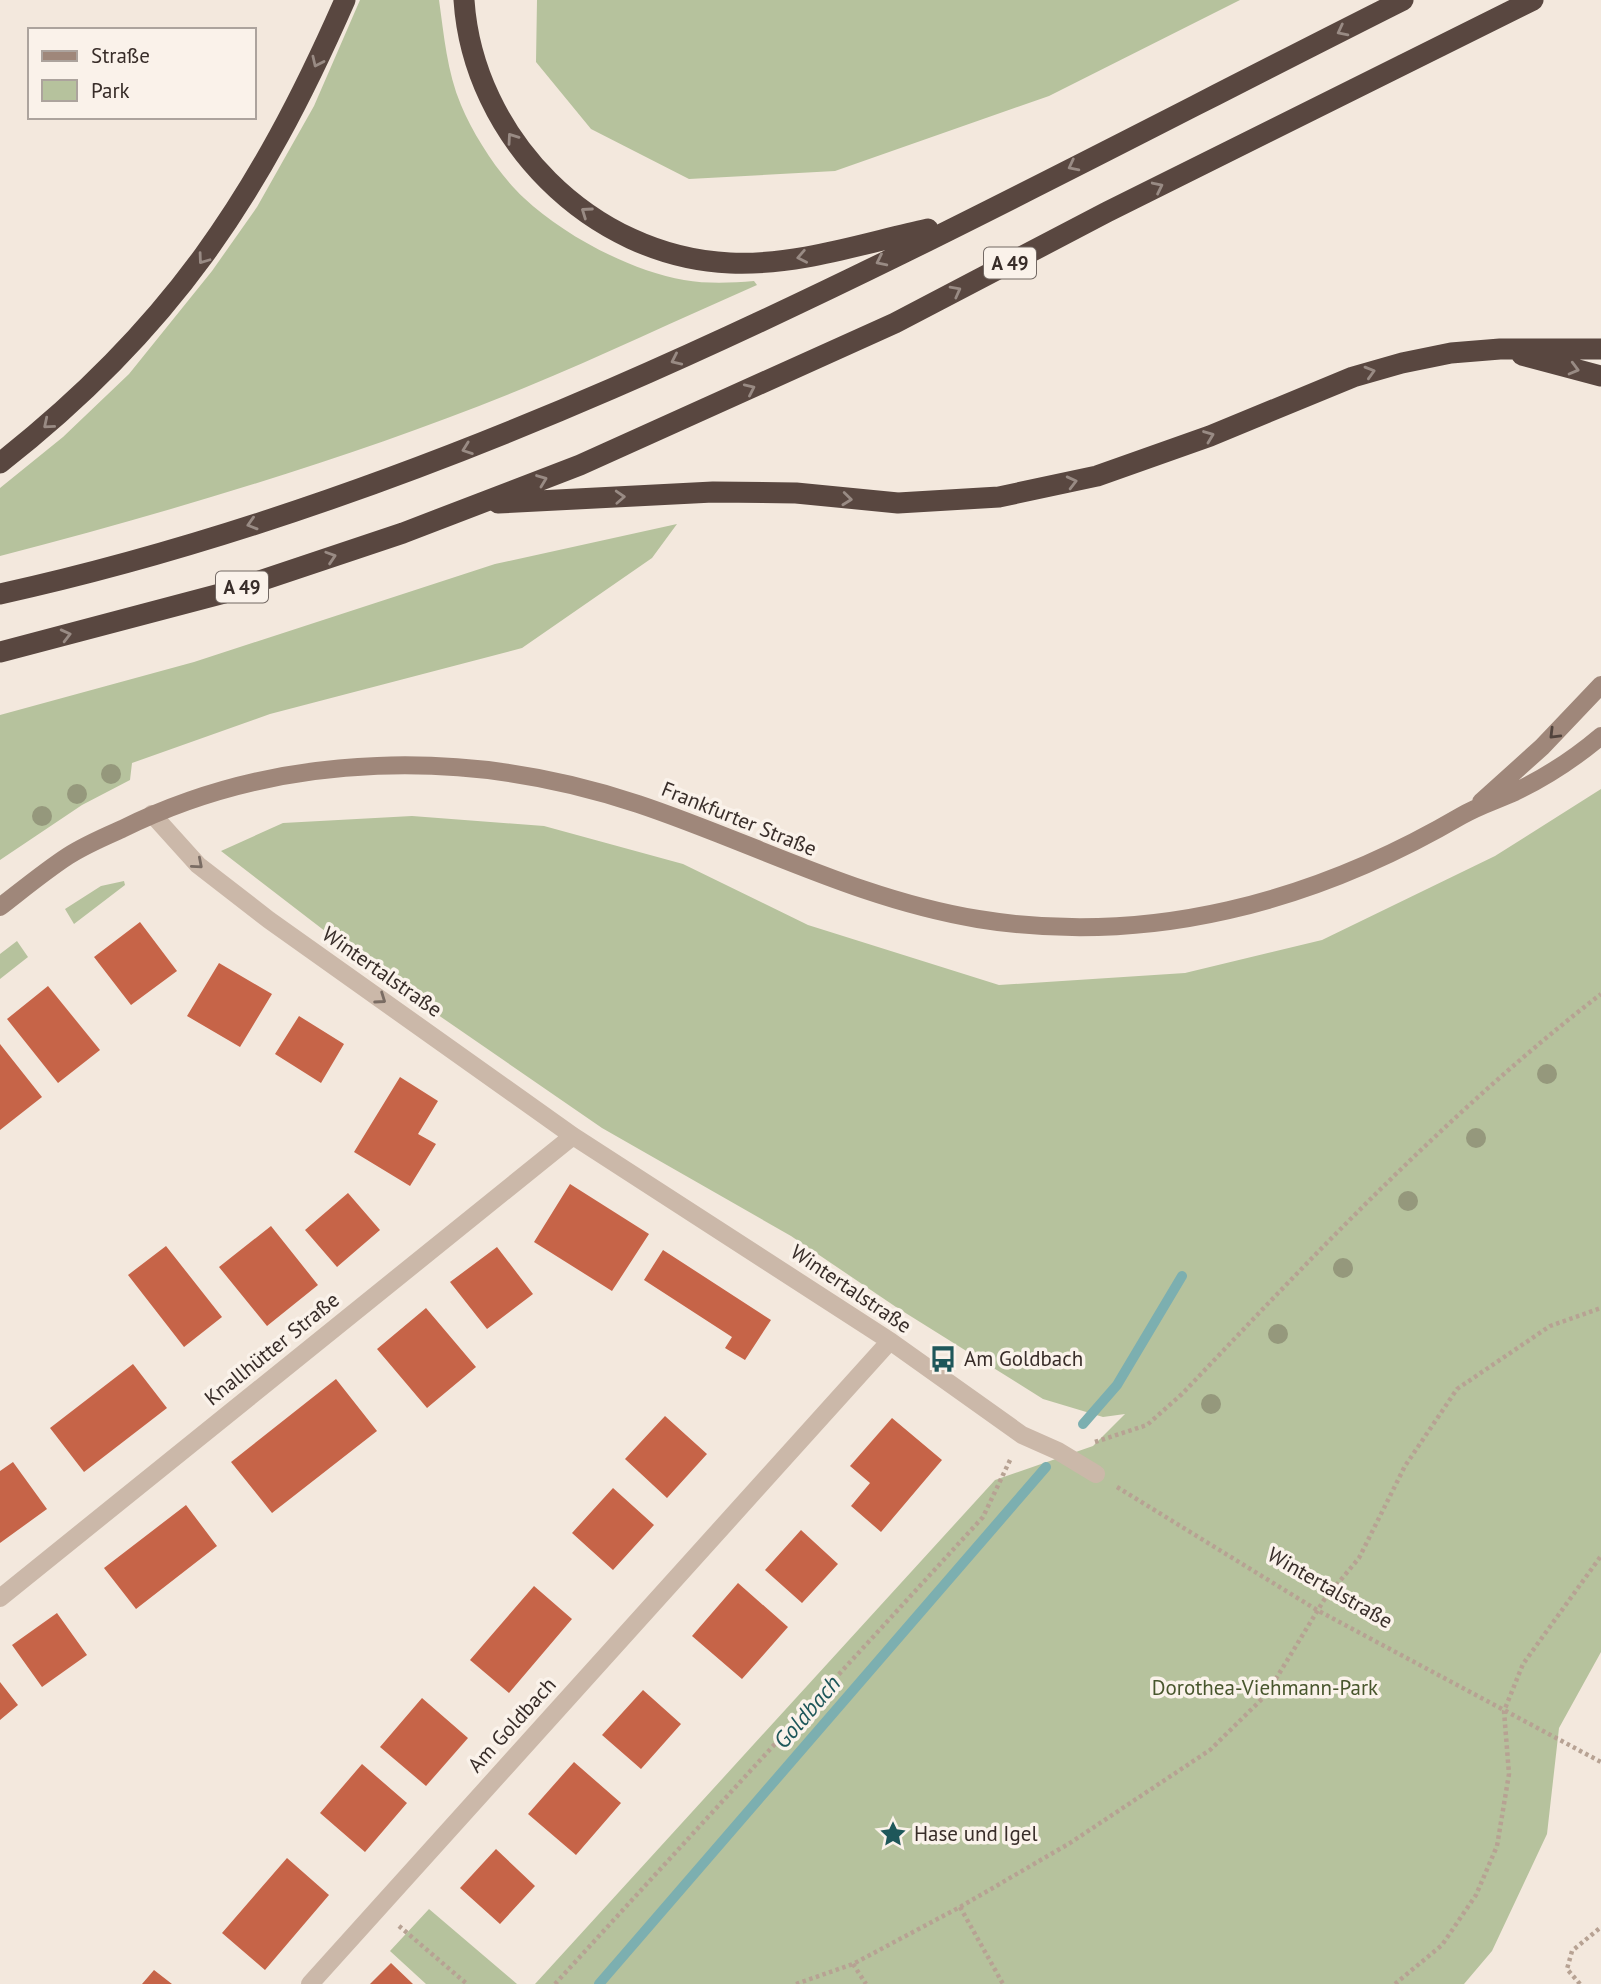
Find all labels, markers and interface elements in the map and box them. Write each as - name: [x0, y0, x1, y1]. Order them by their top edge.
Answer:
- one-way arrow: [1337, 22, 1349, 36]
- legend: [28, 28, 256, 119]
- text: Straße: [91, 42, 150, 69]
- one-way arrow: [311, 55, 325, 67]
- text: Park: [91, 77, 130, 104]
- one-way arrow: [508, 133, 520, 146]
- one-way arrow: [1068, 157, 1080, 171]
- one-way arrow: [1151, 181, 1163, 195]
- one-way arrow: [581, 208, 594, 220]
- road number: A 49: [984, 247, 1036, 278]
- one-way arrow: [796, 249, 808, 264]
- one-way arrow: [199, 251, 211, 264]
- one-way arrow: [876, 253, 888, 267]
- one-way arrow: [948, 286, 961, 299]
- one-way arrow: [671, 352, 683, 366]
- one-way arrow: [1568, 361, 1580, 375]
- one-way arrow: [1364, 365, 1376, 380]
- one-way arrow: [743, 383, 755, 397]
- one-way arrow: [43, 416, 56, 429]
- one-way arrow: [1202, 431, 1214, 445]
- one-way arrow: [461, 440, 473, 454]
- one-way arrow: [535, 474, 547, 488]
- one-way arrow: [1066, 476, 1078, 490]
- one-way arrow: [614, 489, 625, 504]
- one-way arrow: [841, 491, 852, 506]
- one-way arrow: [246, 516, 259, 530]
- one-way arrow: [325, 551, 337, 565]
- road number: A 49: [216, 572, 268, 602]
- one-way arrow: [60, 629, 72, 643]
- one-way arrow: [1550, 726, 1563, 739]
- street label: Frankfurter Straße: [658, 775, 821, 862]
- one-way arrow: [190, 856, 203, 868]
- street label: Wintertalstraße: [317, 920, 447, 1023]
- one-way arrow: [373, 991, 386, 1003]
- street label: Wintertalstraße: [786, 1238, 917, 1339]
- street label: Knallhütter Straße: [199, 1286, 345, 1411]
- bus stop icon: Am Goldbach: [928, 1344, 958, 1374]
- place label: Am Goldbach: [964, 1345, 1083, 1372]
- street label: Wintertalstraße: [1263, 1541, 1398, 1634]
- water label: Goldbach: [767, 1669, 846, 1754]
- street label: Am Goldbach: [462, 1671, 562, 1778]
- park label: Dorothea-Viehmann-Park: [1152, 1674, 1378, 1701]
- place icon: Hase und Igel: [878, 1819, 908, 1849]
- place label: Hase und Igel: [914, 1820, 1038, 1847]

